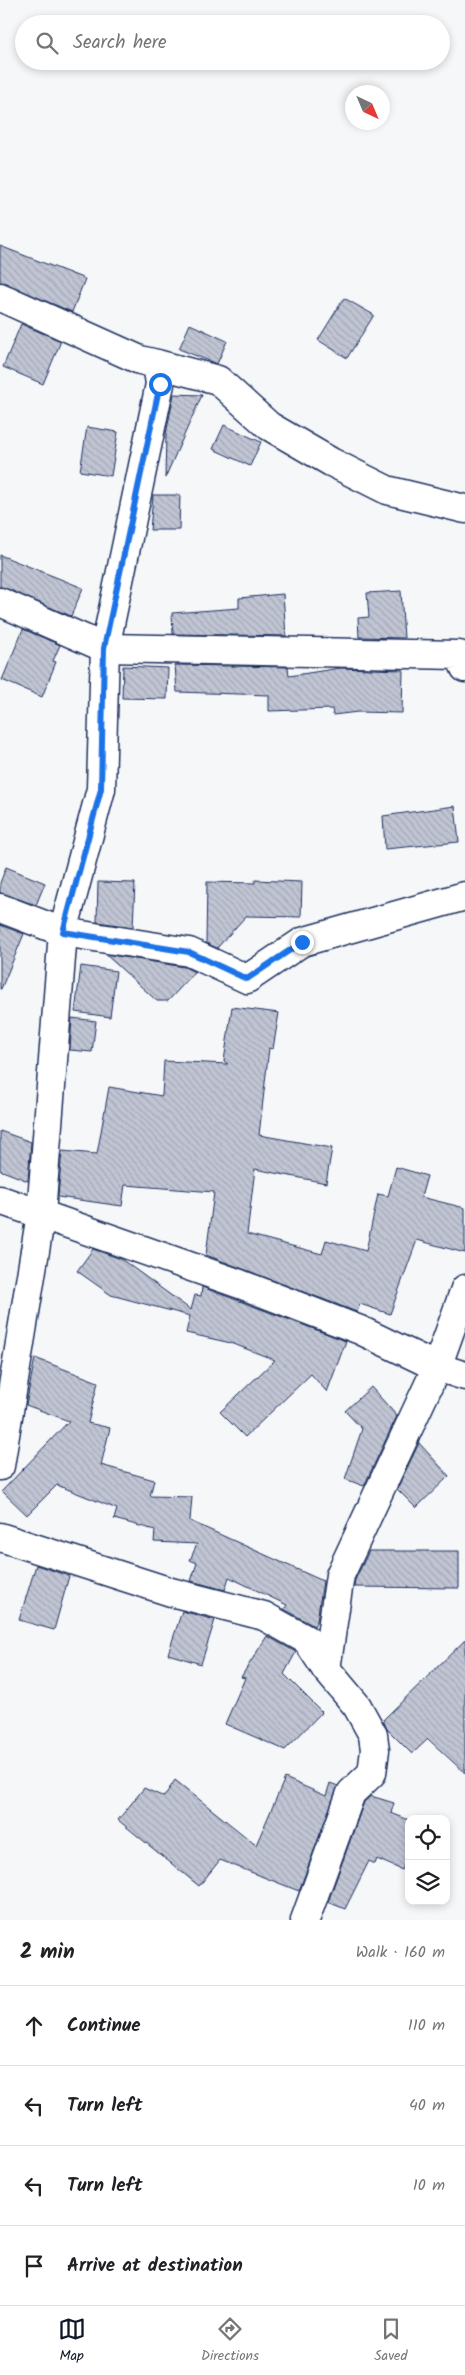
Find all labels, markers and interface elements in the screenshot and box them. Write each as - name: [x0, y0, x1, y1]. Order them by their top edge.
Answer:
- search box: [15, 15, 450, 70]
- text: Search here: [73, 28, 167, 58]
- icon: search: [33, 29, 61, 57]
- north arrow: [345, 85, 390, 130]
- route start: [149, 373, 172, 396]
- route end: [291, 931, 314, 954]
- map controls: [405, 1815, 450, 1905]
- button: locate: [405, 1815, 450, 1860]
- button: layers: [405, 1860, 450, 1905]
- text: 2 min: [20, 1936, 75, 1969]
- text: Walk · 160 m: [356, 1940, 445, 1965]
- text: Continue: [67, 2011, 140, 2041]
- icon: ahead: [20, 2012, 48, 2040]
- text: 110 m: [408, 2013, 445, 2038]
- text: Turn left: [67, 2091, 142, 2121]
- icon: left: [20, 2092, 48, 2120]
- text: 40 m: [409, 2093, 445, 2118]
- text: Turn left: [67, 2171, 142, 2201]
- icon: left: [20, 2172, 48, 2200]
- text: 10 m: [413, 2173, 445, 2198]
- text: Arrive at destination: [67, 2251, 243, 2281]
- icon: arrive: [20, 2252, 48, 2280]
- tab: Map: [58, 2315, 86, 2367]
- tab: Directions: [201, 2315, 259, 2367]
- tab: Saved: [374, 2315, 407, 2367]

